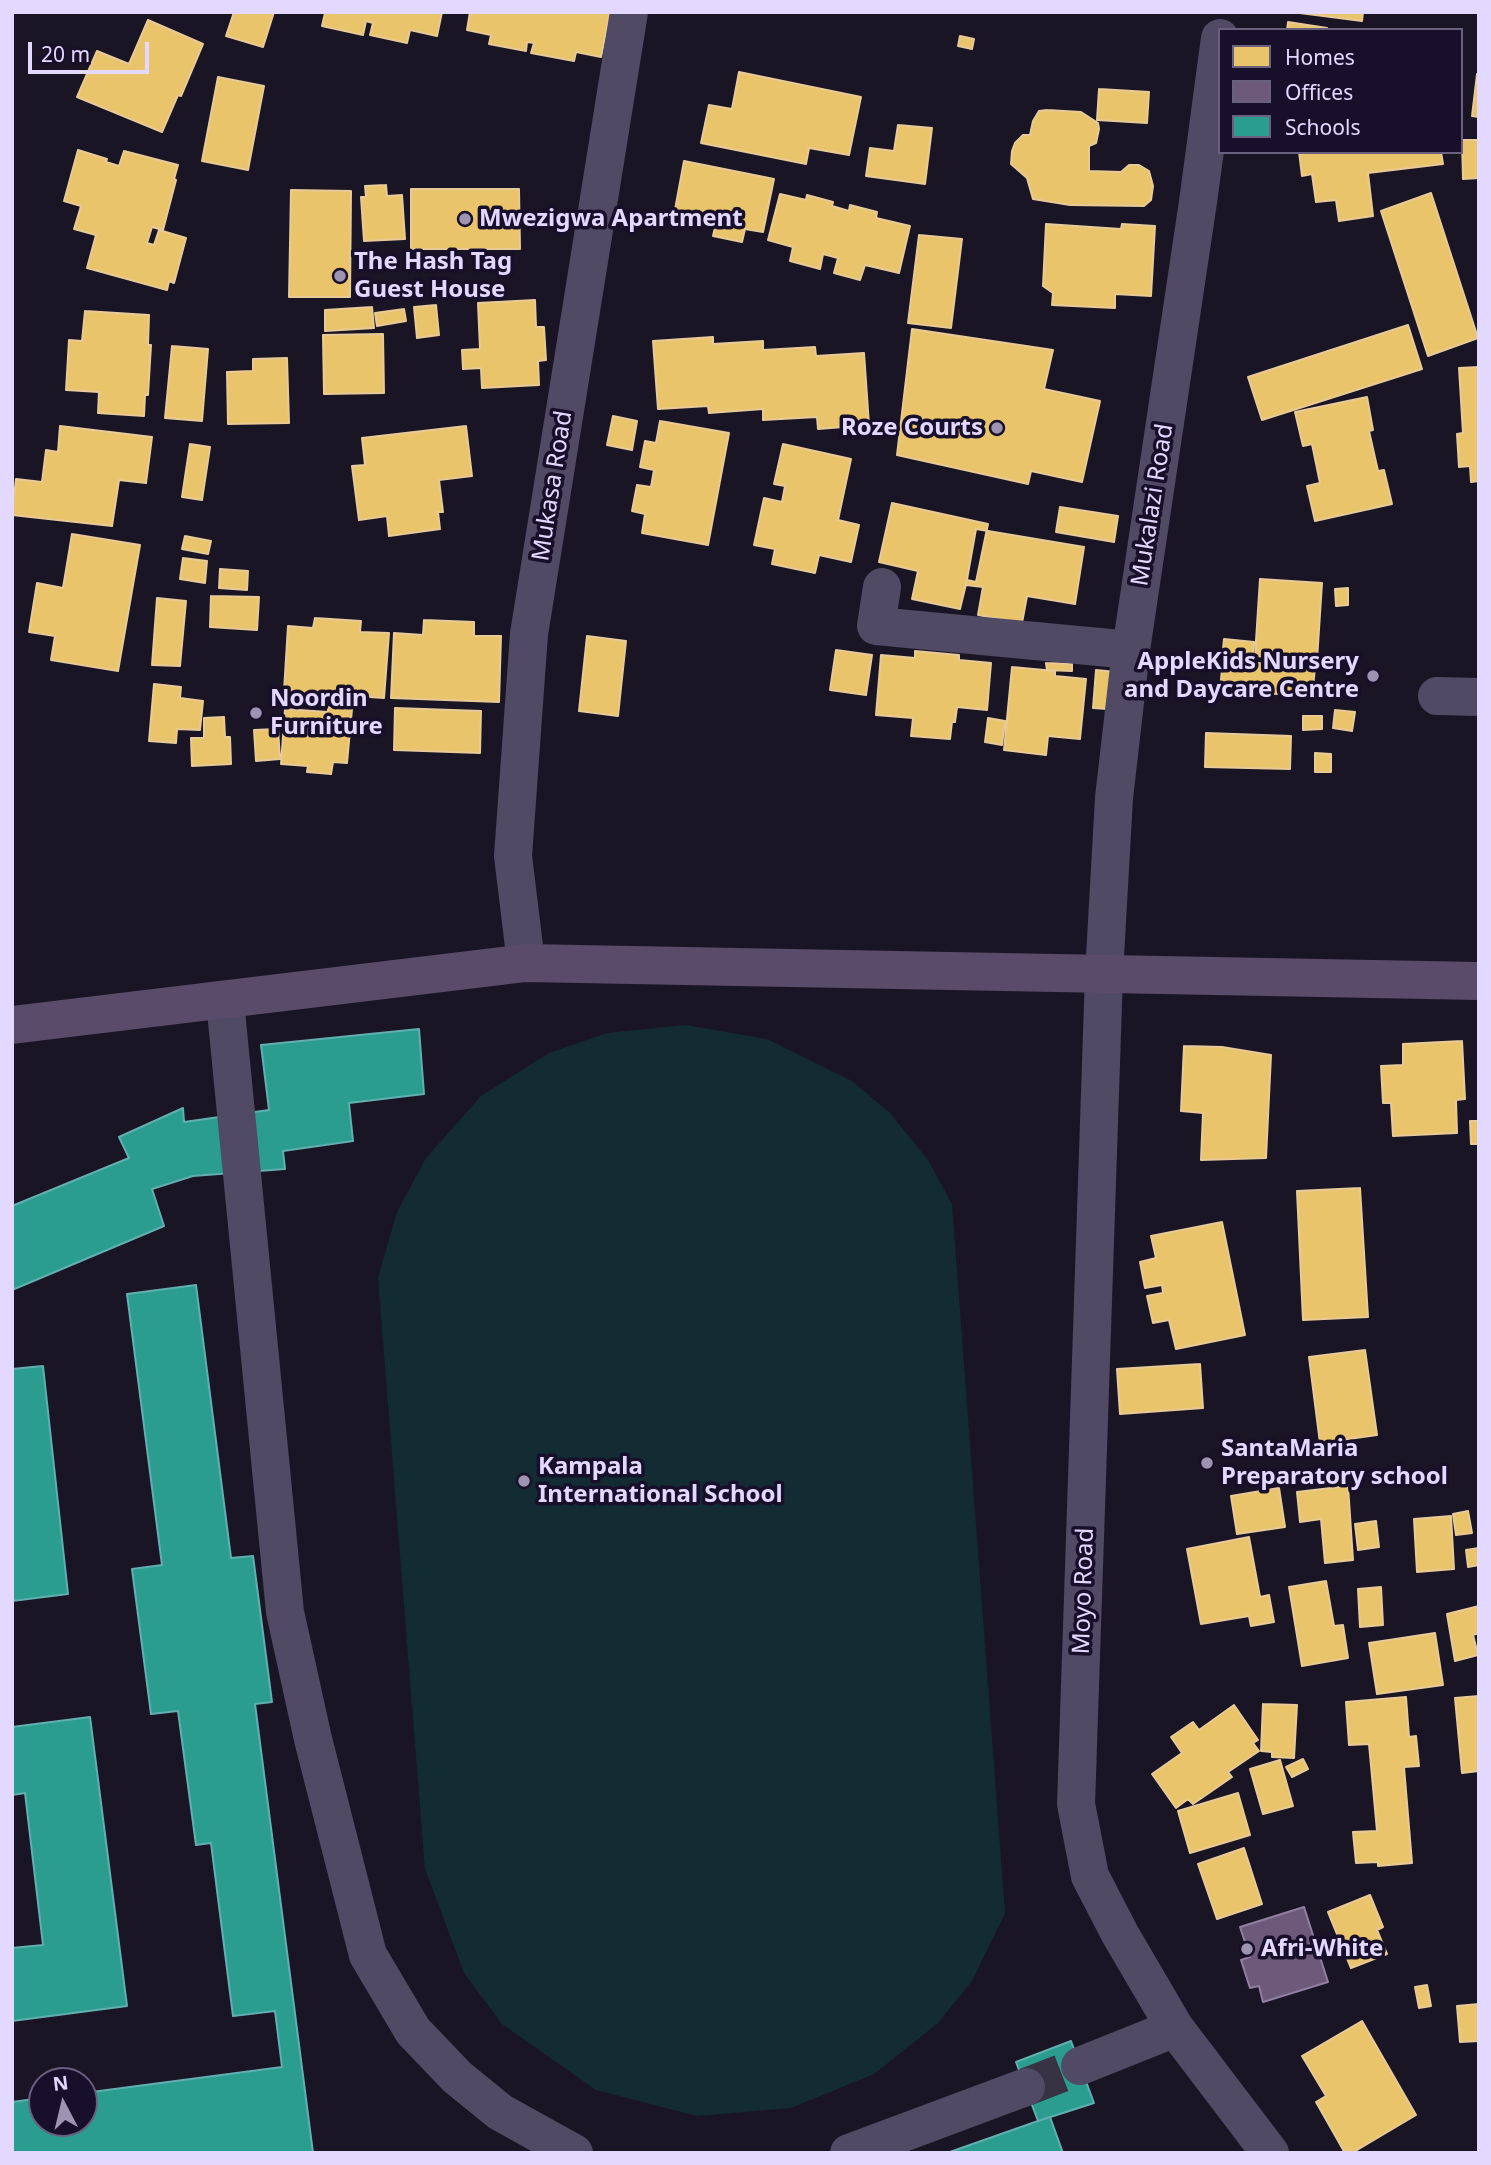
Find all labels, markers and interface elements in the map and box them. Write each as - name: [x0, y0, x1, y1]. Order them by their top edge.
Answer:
- scale bar: [32, 28, 152, 72]
- legend: [1218, 28, 1463, 154]
- text: 20 m: [41, 40, 90, 68]
- text: Homes: [1285, 43, 1355, 71]
- text: Offices: [1285, 78, 1353, 106]
- text: Schools: [1285, 113, 1360, 141]
- place label: Mwezigwa Apartment: [479, 205, 743, 233]
- marker: Mwezigwa Apartment: [457, 211, 473, 227]
- place label: The Hash Tag Guest House: [354, 248, 512, 304]
- marker: The Hash Tag Guest House: [332, 268, 348, 284]
- street label: Mukasa Road: [527, 409, 579, 563]
- place label: Roze Courts: [841, 414, 983, 442]
- marker: Roze Courts: [989, 420, 1005, 436]
- street label: Mukalazi Road: [1126, 422, 1180, 588]
- place label: AppleKids Nursery and Daycare Centre: [1124, 648, 1359, 704]
- marker: AppleKids Nursery and Daycare Centre: [1365, 668, 1381, 684]
- place label: Noordin Furniture: [270, 685, 383, 741]
- marker: Noordin Furniture: [248, 705, 264, 721]
- place label: SantaMaria Preparatory school: [1221, 1435, 1448, 1491]
- place label: Kampala International School: [538, 1453, 783, 1509]
- marker: SantaMaria Preparatory school: [1199, 1455, 1215, 1471]
- marker: Kampala International School: [516, 1473, 532, 1489]
- street label: Moyo Road: [1067, 1527, 1101, 1655]
- place label: Afri-White: [1261, 1935, 1383, 1963]
- marker: Afri-White: [1239, 1941, 1255, 1957]
- north arrow: [28, 2067, 98, 2137]
- text: N: [51, 2069, 70, 2097]

